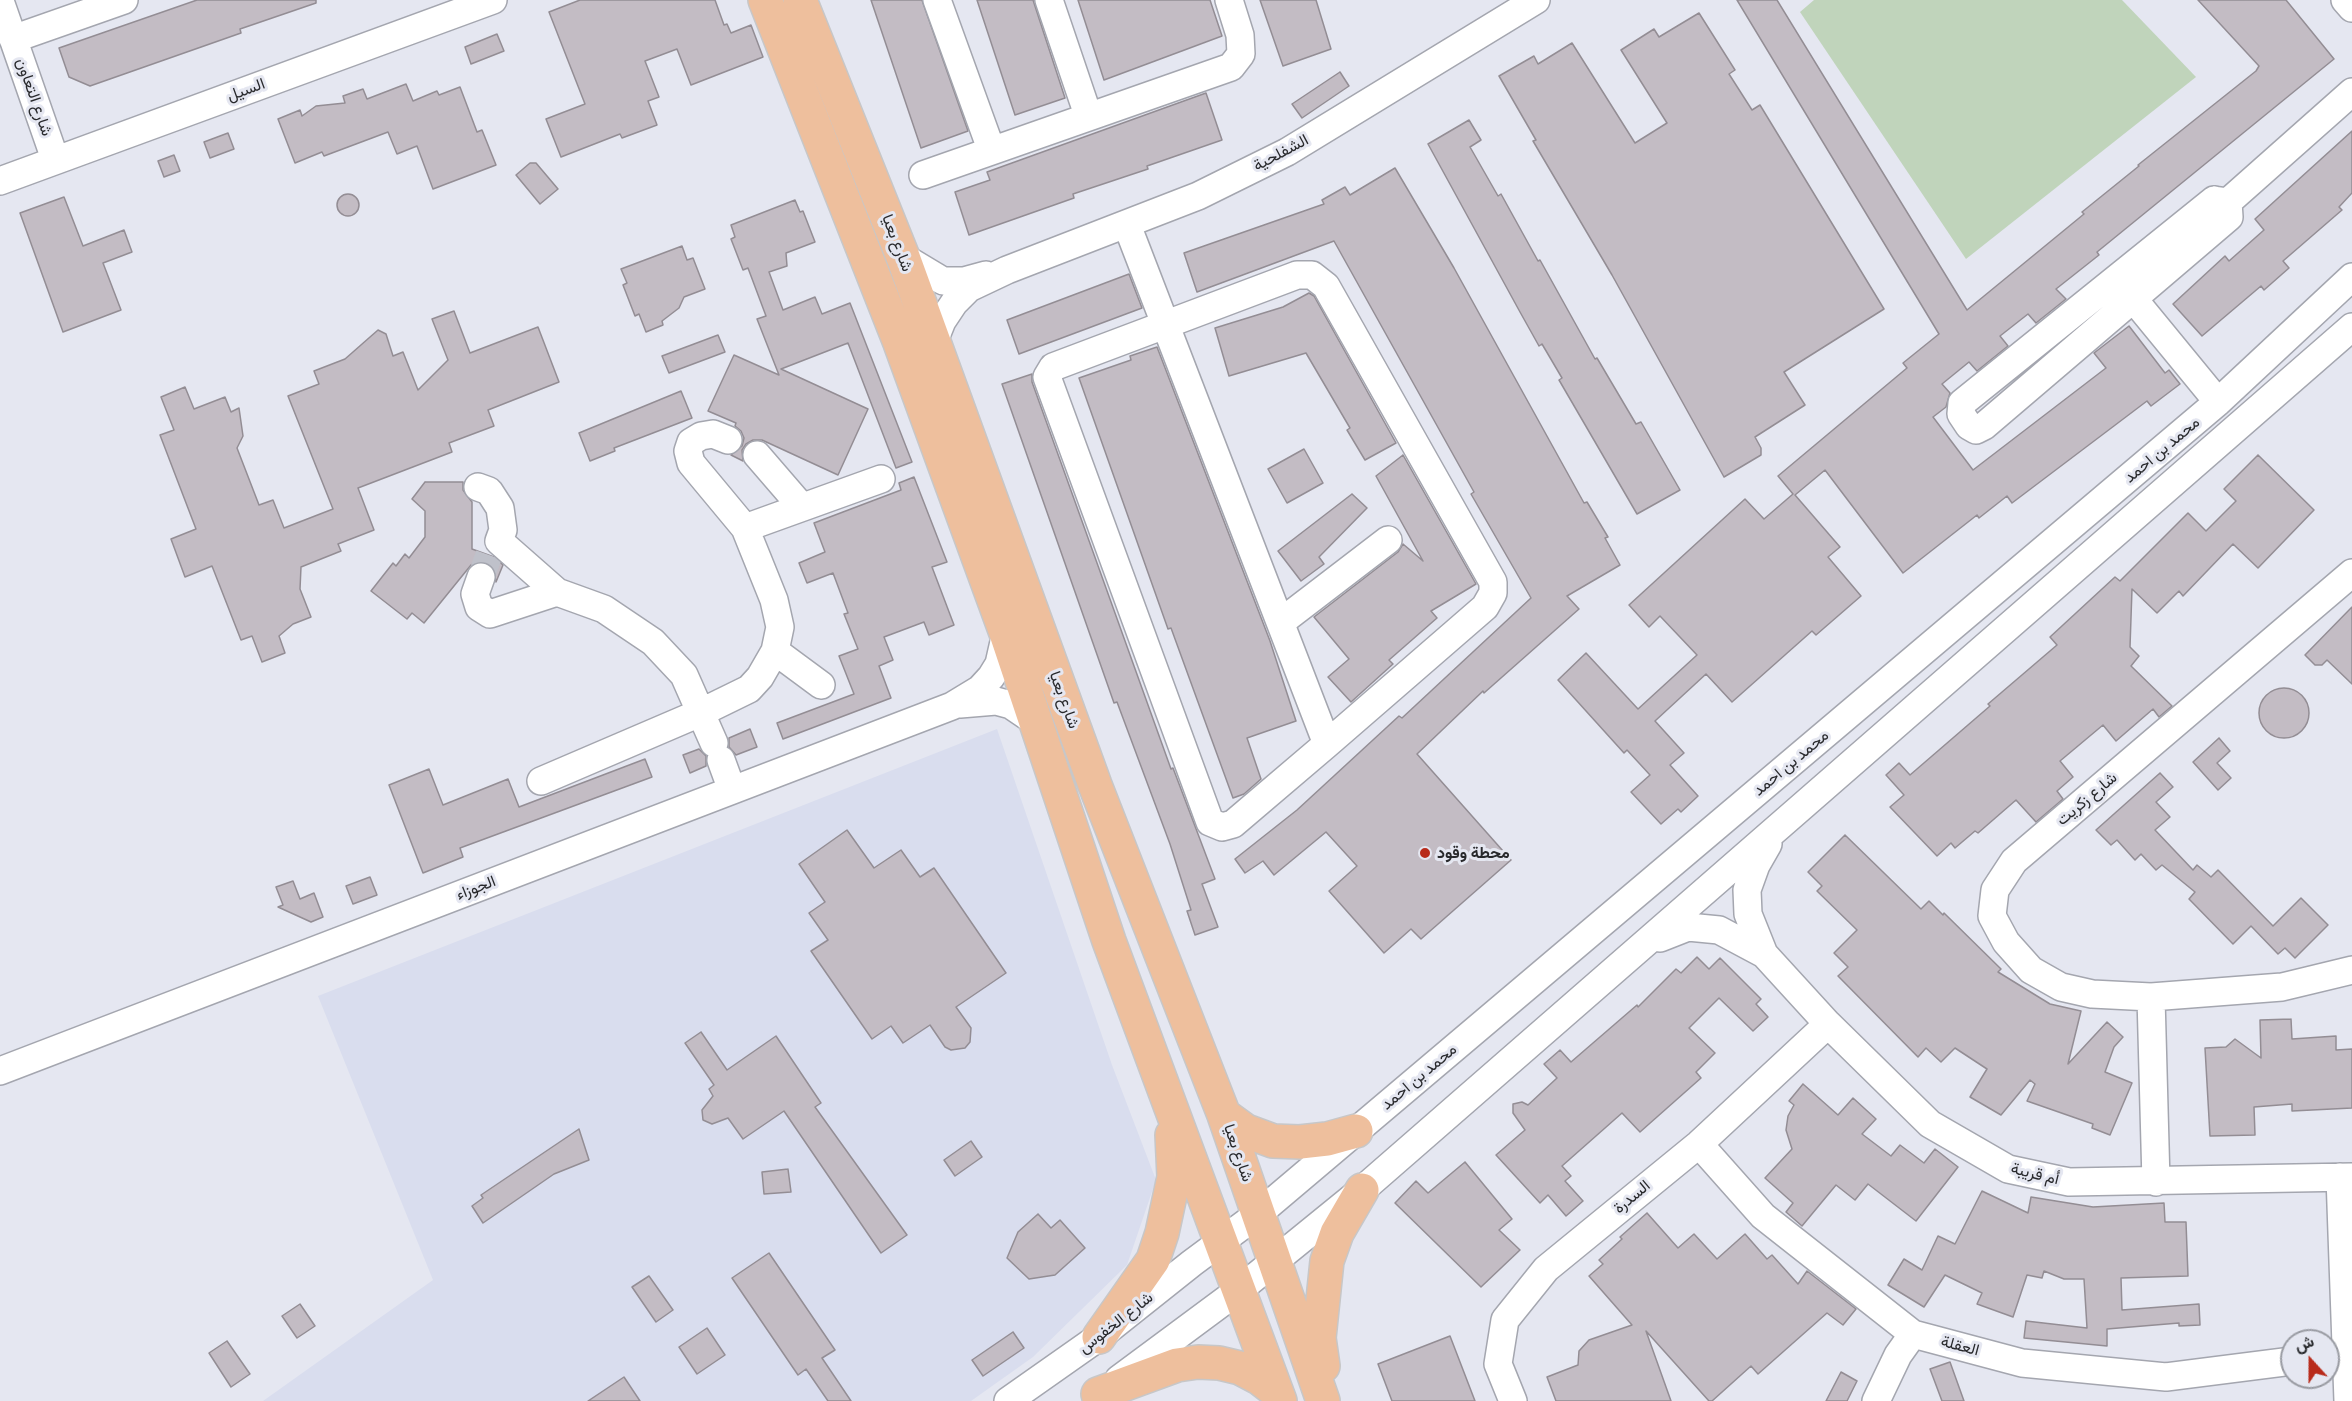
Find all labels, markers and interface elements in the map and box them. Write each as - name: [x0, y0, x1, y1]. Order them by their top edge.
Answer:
- street label: شارع التعاون: [12, 56, 56, 138]
- street label: السيل: [224, 74, 268, 106]
- street label: الشفلحية: [1250, 130, 1312, 176]
- street label: شارع بعيا: [877, 212, 917, 274]
- street label: محمد بن احمد: [2120, 413, 2204, 487]
- street label: شارع بعيا: [1045, 669, 1083, 731]
- street label: محمد بن احمد: [1749, 726, 1833, 800]
- street label: شارع زكريت: [2053, 768, 2121, 830]
- place label: محطة وقود: [1437, 843, 1510, 863]
- marker: محطة وقود: [1418, 846, 1432, 860]
- street label: الجوزاء: [453, 872, 499, 904]
- street label: محمد بن احمد: [1377, 1040, 1461, 1114]
- street label: شارع بعيا: [1219, 1122, 1257, 1184]
- street label: أم قريبة: [2009, 1159, 2061, 1189]
- street label: السدرة: [1610, 1176, 1654, 1218]
- street label: شارع الخفوس: [1075, 1288, 1157, 1358]
- north arrow: [2280, 1329, 2340, 1389]
- text: ش: [2292, 1331, 2316, 1356]
- street label: العقلة: [1939, 1332, 1981, 1360]

